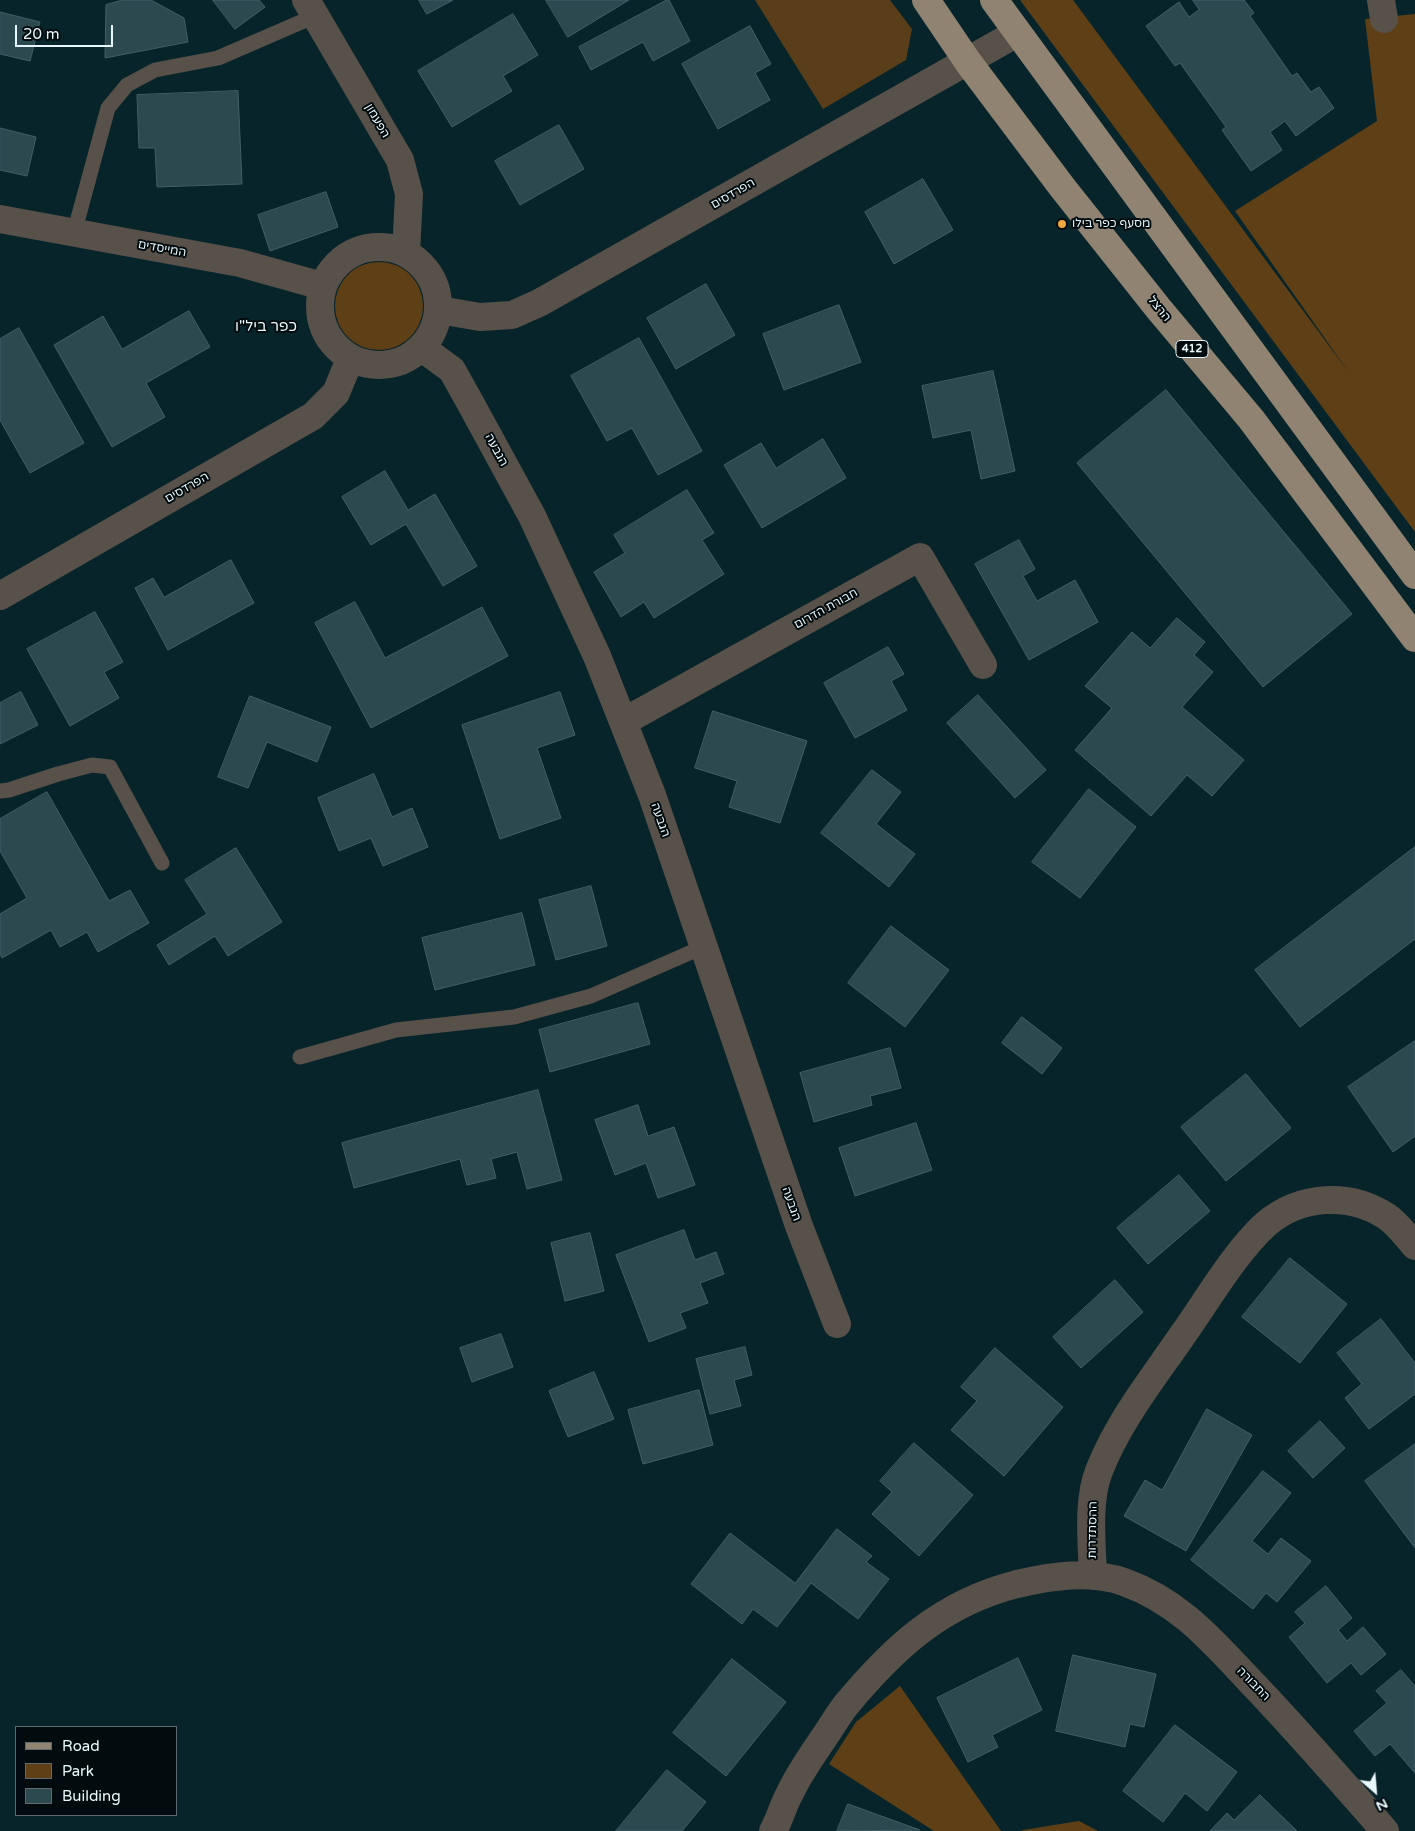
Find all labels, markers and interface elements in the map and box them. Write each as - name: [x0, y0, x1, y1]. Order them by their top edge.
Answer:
- scale bar: [18, 15, 115, 47]
- text: 20 m: [23, 25, 60, 43]
- street label: הפעמון: [361, 101, 393, 141]
- street label: הפרדסים: [708, 176, 758, 212]
- place label: מסעף כפר בילו: [1072, 217, 1150, 231]
- marker: מסעף כפר בילו: [1056, 218, 1068, 230]
- street label: המייסדים: [137, 238, 187, 260]
- street label: הרצל: [1144, 293, 1174, 325]
- district label: כפר ביל"ו: [235, 318, 297, 336]
- road number: 412: [1176, 340, 1208, 358]
- street label: הגבעה: [481, 431, 511, 469]
- street label: הפרדסים: [162, 470, 212, 506]
- street label: חבורת הדרום: [792, 586, 860, 632]
- street label: הגבעה: [647, 801, 673, 839]
- street label: הגבעה: [778, 1185, 804, 1223]
- street label: ההסתדרות: [1085, 1501, 1101, 1559]
- street label: החבורה: [1233, 1664, 1273, 1704]
- legend: [15, 1726, 178, 1816]
- text: Road: [62, 1737, 100, 1755]
- text: Park: [62, 1762, 94, 1780]
- north arrow: [1350, 1766, 1400, 1816]
- text: Building: [62, 1787, 121, 1805]
- text: N: [1373, 1795, 1391, 1815]

